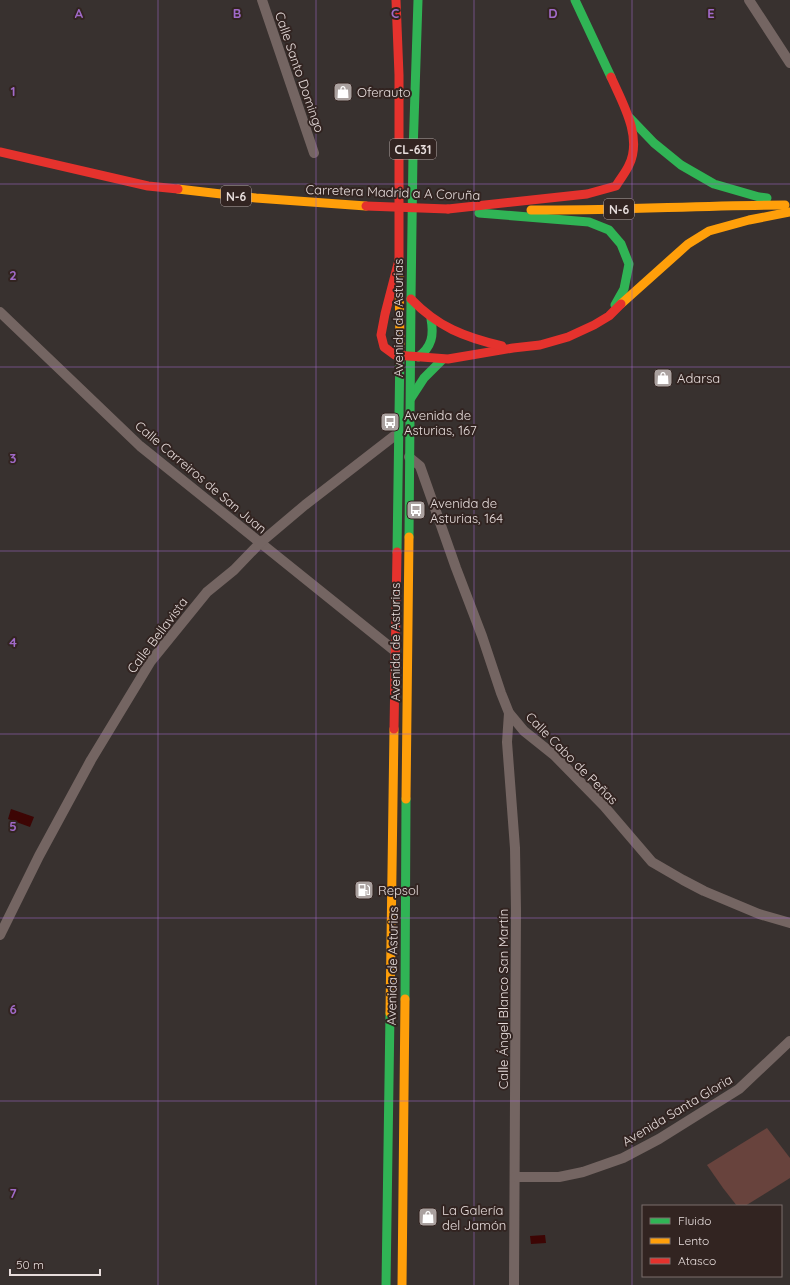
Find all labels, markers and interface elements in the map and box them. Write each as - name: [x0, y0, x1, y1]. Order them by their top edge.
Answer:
- text: A: [75, 5, 84, 21]
- text: B: [233, 5, 241, 21]
- text: C: [391, 5, 399, 21]
- text: D: [548, 5, 558, 21]
- text: E: [707, 5, 715, 21]
- street label: Calle Santo Domingo: [272, 9, 328, 135]
- shop icon: Oferauto: [332, 81, 354, 103]
- text: 1: [10, 83, 16, 99]
- place label: Oferauto: [357, 84, 411, 100]
- road number: CL-631: [390, 139, 436, 159]
- street label: Carretera Madrid a A Coruña: [305, 181, 481, 203]
- road number: N-6: [221, 186, 251, 206]
- road number: N-6: [604, 199, 634, 219]
- street label: Avenida de Asturias: [390, 259, 406, 377]
- text: 2: [9, 267, 17, 283]
- shop icon: Adarsa: [652, 367, 674, 389]
- place label: Adarsa: [677, 370, 720, 386]
- place label: Avenida de Asturias, 167: [404, 407, 477, 438]
- bus stop icon: Avenida de Asturias, 167: [379, 411, 401, 433]
- street label: Calle Carreiros de San Juan: [132, 417, 270, 537]
- text: 3: [10, 450, 17, 466]
- place label: Avenida de Asturias, 164: [430, 495, 503, 526]
- bus stop icon: Avenida de Asturias, 164: [405, 499, 427, 521]
- street label: Avenida de Asturias: [387, 583, 403, 701]
- street label: Calle Bellavista: [123, 594, 191, 676]
- text: 4: [9, 634, 17, 650]
- street label: Calle Cabo de Peñas: [523, 709, 621, 807]
- text: 5: [9, 818, 17, 834]
- fuel station icon: Repsol: [353, 879, 375, 901]
- place label: Repsol: [378, 882, 419, 898]
- street label: Avenida de Asturias: [383, 907, 401, 1025]
- street label: Calle Ángel Blanco San Martín: [495, 909, 511, 1089]
- text: 6: [9, 1001, 17, 1017]
- street label: Avenida Santa Gloria: [619, 1071, 735, 1149]
- text: 7: [9, 1185, 17, 1201]
- place label: La Galería del Jamón: [442, 1202, 506, 1233]
- legend: [642, 1205, 782, 1277]
- shop icon: La Galería del Jamón: [417, 1206, 439, 1228]
- text: Fluido: [678, 1213, 711, 1228]
- text: Lento: [678, 1233, 709, 1248]
- scale bar: [10, 1251, 100, 1277]
- text: Atasco: [678, 1253, 716, 1268]
- text: 50 m: [16, 1257, 44, 1272]

